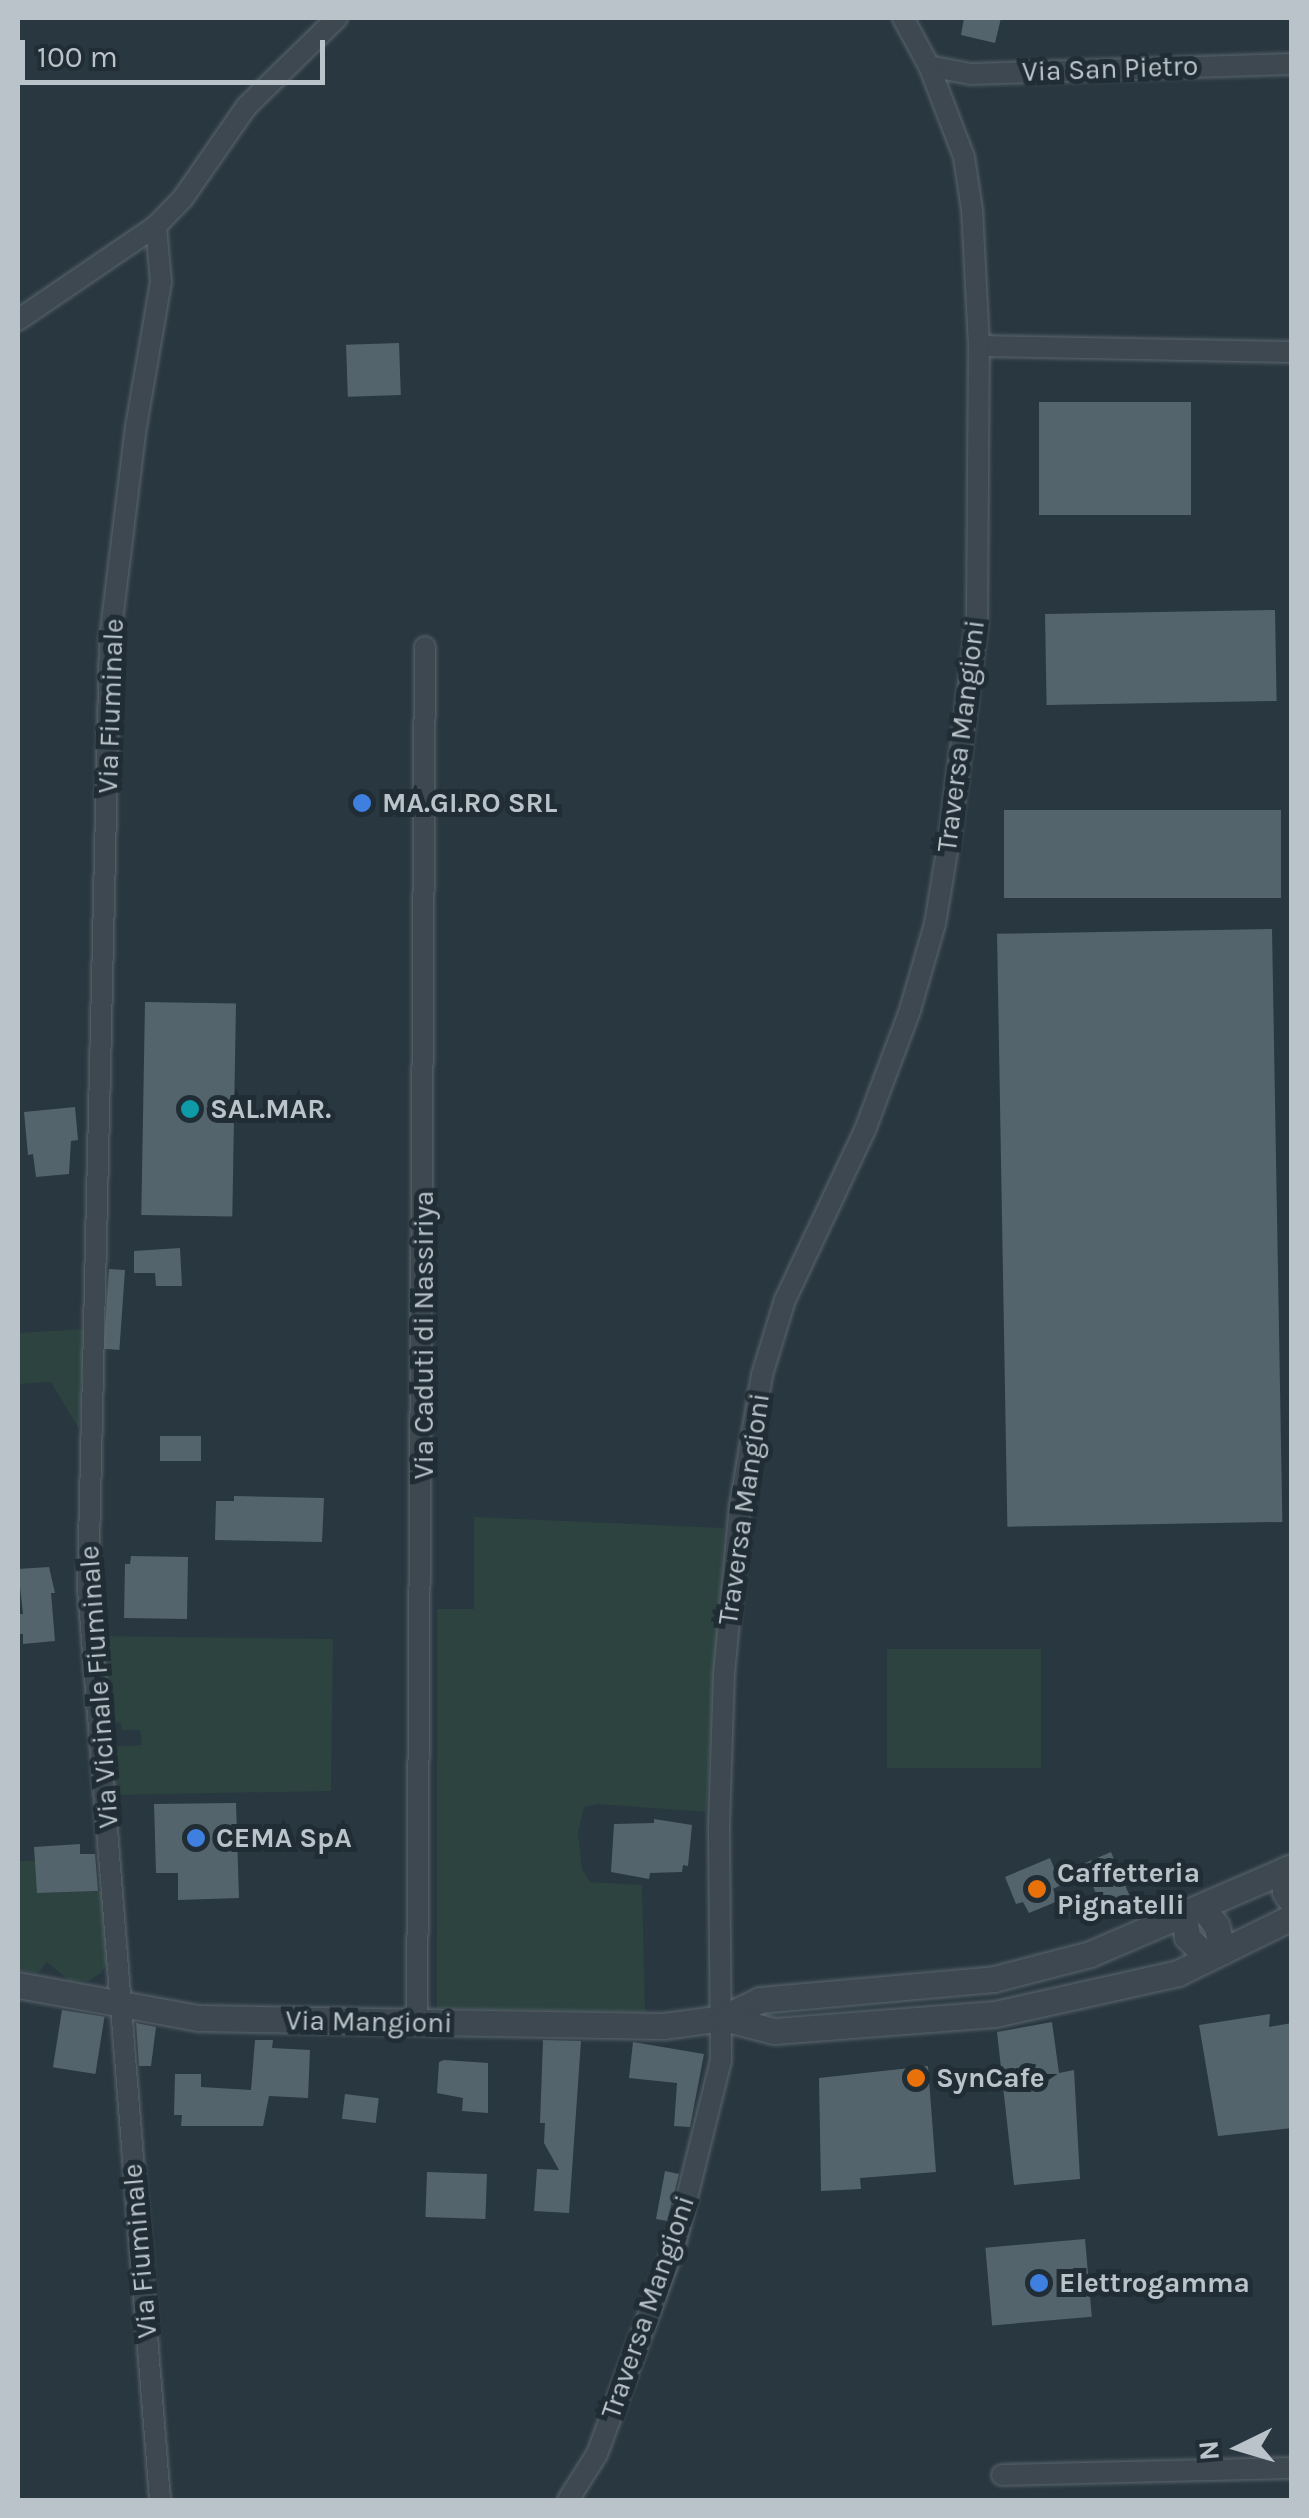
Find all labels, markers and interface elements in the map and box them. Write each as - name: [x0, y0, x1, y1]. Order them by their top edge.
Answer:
- scale bar: [25, 20, 330, 82]
- text: 100 m: [37, 39, 118, 75]
- street label: Via San Pietro: [1021, 49, 1199, 89]
- street label: Via Fiuminale: [91, 618, 131, 794]
- street label: Traversa Mangioni: [930, 618, 992, 854]
- place label: MA.GI.RO SRL: [382, 786, 557, 820]
- marker: MA.GI.RO SRL: [351, 792, 373, 814]
- place label: SAL.MAR.: [210, 1092, 331, 1126]
- marker: SAL.MAR.: [179, 1098, 201, 1120]
- street label: Via Caduti di Nassiriya: [407, 1191, 441, 1479]
- street label: Traversa Mangioni: [711, 1391, 777, 1627]
- street label: Via Vicinale Fiuminale: [72, 1545, 126, 1829]
- place label: CEMA SpA: [216, 1821, 352, 1855]
- marker: CEMA SpA: [185, 1827, 207, 1849]
- place label: Caffetteria Pignatelli: [1057, 1856, 1200, 1922]
- marker: Caffetteria Pignatelli: [1026, 1878, 1048, 1900]
- street label: Via Mangioni: [285, 2004, 453, 2040]
- place label: SynCafe: [936, 2061, 1045, 2095]
- marker: SynCafe: [905, 2067, 927, 2089]
- street label: Via Fiuminale: [116, 2162, 164, 2340]
- street label: Traversa Mangioni: [594, 2191, 702, 2423]
- place label: Elettrogamma: [1059, 2266, 1250, 2300]
- marker: Elettrogamma: [1028, 2272, 1050, 2294]
- north arrow: [1189, 2398, 1289, 2498]
- text: N: [1191, 2439, 1226, 2462]

